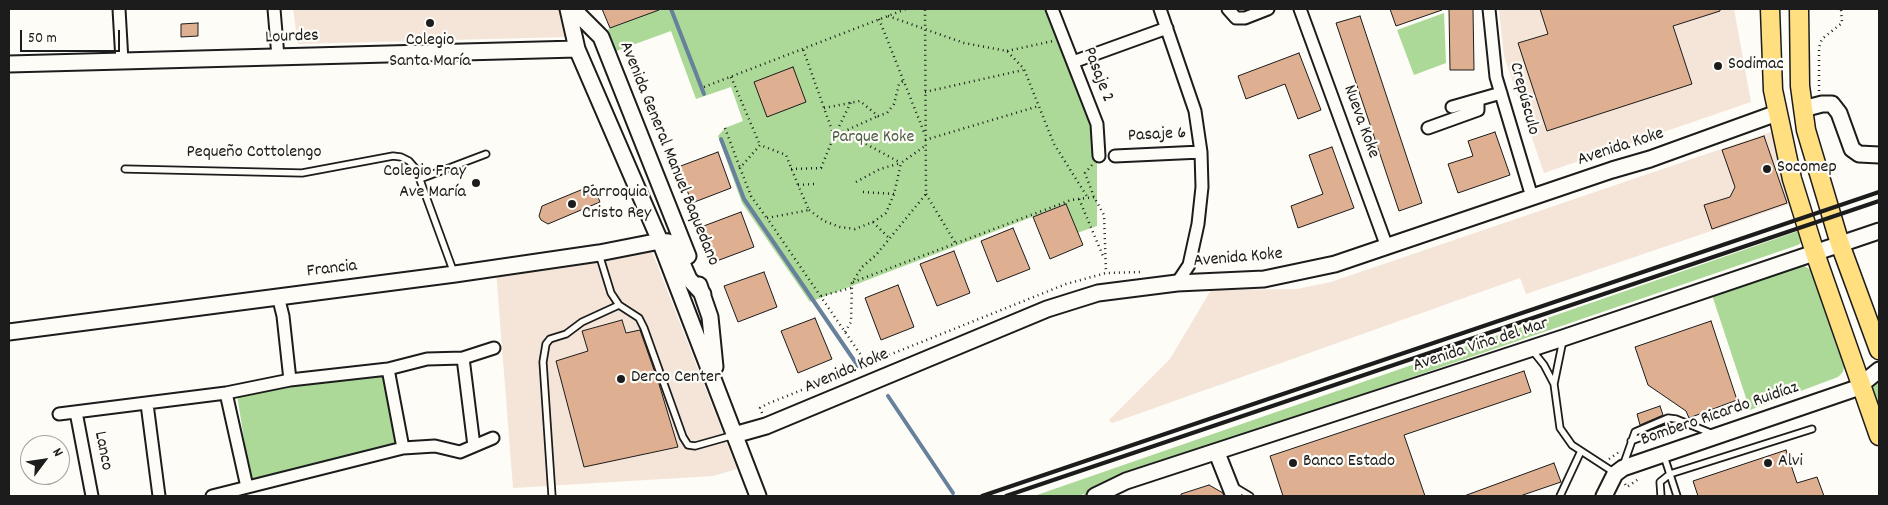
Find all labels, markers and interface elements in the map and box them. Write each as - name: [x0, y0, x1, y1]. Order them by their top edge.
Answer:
- marker: Colegio Santa María: [424, 17, 436, 29]
- scale bar: [22, 20, 122, 52]
- street label: Lourdes: [265, 26, 319, 50]
- text: 50 m: [28, 28, 57, 50]
- place label: Colegio Santa María: [389, 31, 471, 74]
- street label: Avenida General Manuel Baquedano: [613, 39, 723, 269]
- street label: Pasaje 2: [1077, 44, 1117, 106]
- place label: Sodimac: [1728, 55, 1784, 77]
- street label: Crepúsculo: [1503, 60, 1543, 138]
- marker: Sodimac: [1712, 60, 1724, 72]
- street label: Nueva Koke: [1337, 82, 1383, 162]
- street label: Pasaje 6: [1127, 124, 1187, 148]
- street label: Avenida Koke: [1575, 124, 1667, 172]
- park label: Parque Koke: [832, 128, 914, 150]
- street label: Pequeño Cottolengo: [187, 143, 321, 165]
- place label: Socomep: [1777, 158, 1837, 180]
- place label: Colegio Fray Ave María: [383, 162, 466, 204]
- marker: Socomep: [1761, 163, 1773, 175]
- marker: Colegio Fray Ave María: [470, 177, 482, 189]
- place label: Parroquia Cristo Rey: [582, 183, 651, 225]
- marker: Parroquia Cristo Rey: [566, 198, 578, 210]
- street label: Avenida Koke: [1192, 244, 1284, 274]
- street label: Francia: [306, 256, 358, 284]
- street label: Avenida Viña del Mar: [1411, 314, 1551, 378]
- street label: Avenida Koke: [802, 345, 892, 399]
- place label: Derco Center: [631, 368, 721, 390]
- marker: Derco Center: [615, 373, 627, 385]
- street label: Bombero Ricardo Ruidíaz: [1638, 378, 1802, 452]
- street label: Lanco: [88, 430, 116, 472]
- north arrow: [20, 435, 70, 485]
- text: N: [47, 445, 67, 461]
- place label: Banco Estado: [1303, 452, 1395, 474]
- place label: Alvi: [1778, 452, 1803, 474]
- marker: Banco Estado: [1287, 457, 1299, 469]
- marker: Alvi: [1762, 457, 1774, 469]

